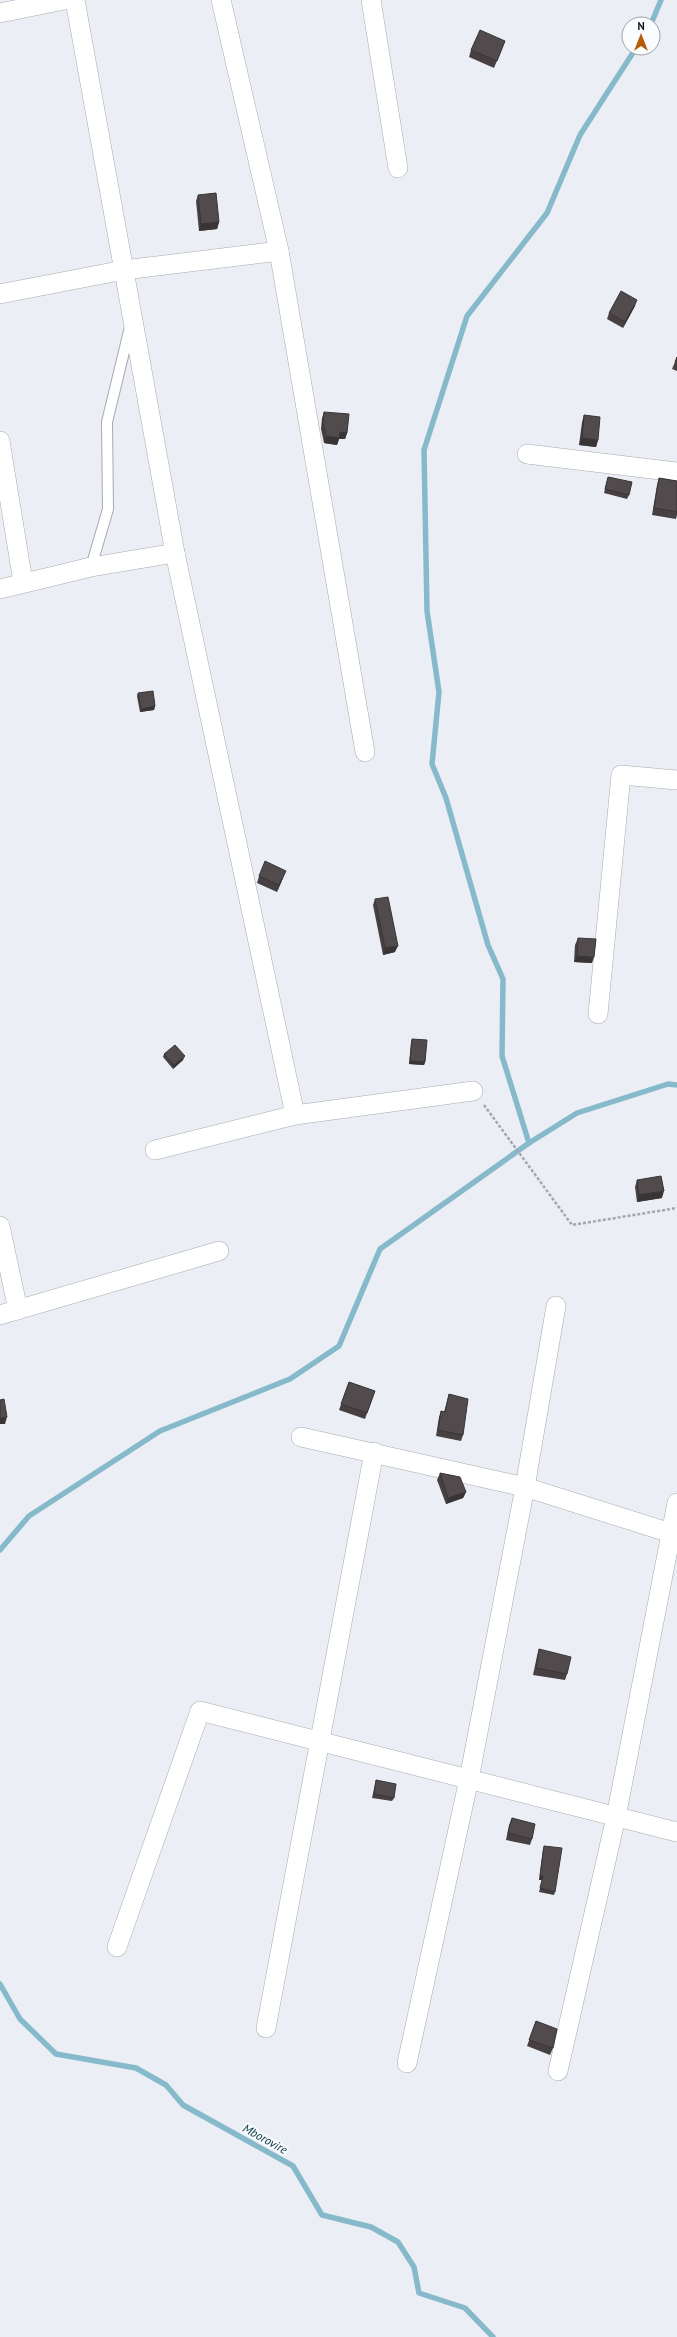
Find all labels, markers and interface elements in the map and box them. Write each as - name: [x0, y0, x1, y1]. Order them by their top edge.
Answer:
- north arrow: [621, 16, 661, 56]
- text: N: [637, 19, 645, 33]
- water label: Mborovire: [240, 2120, 291, 2157]

